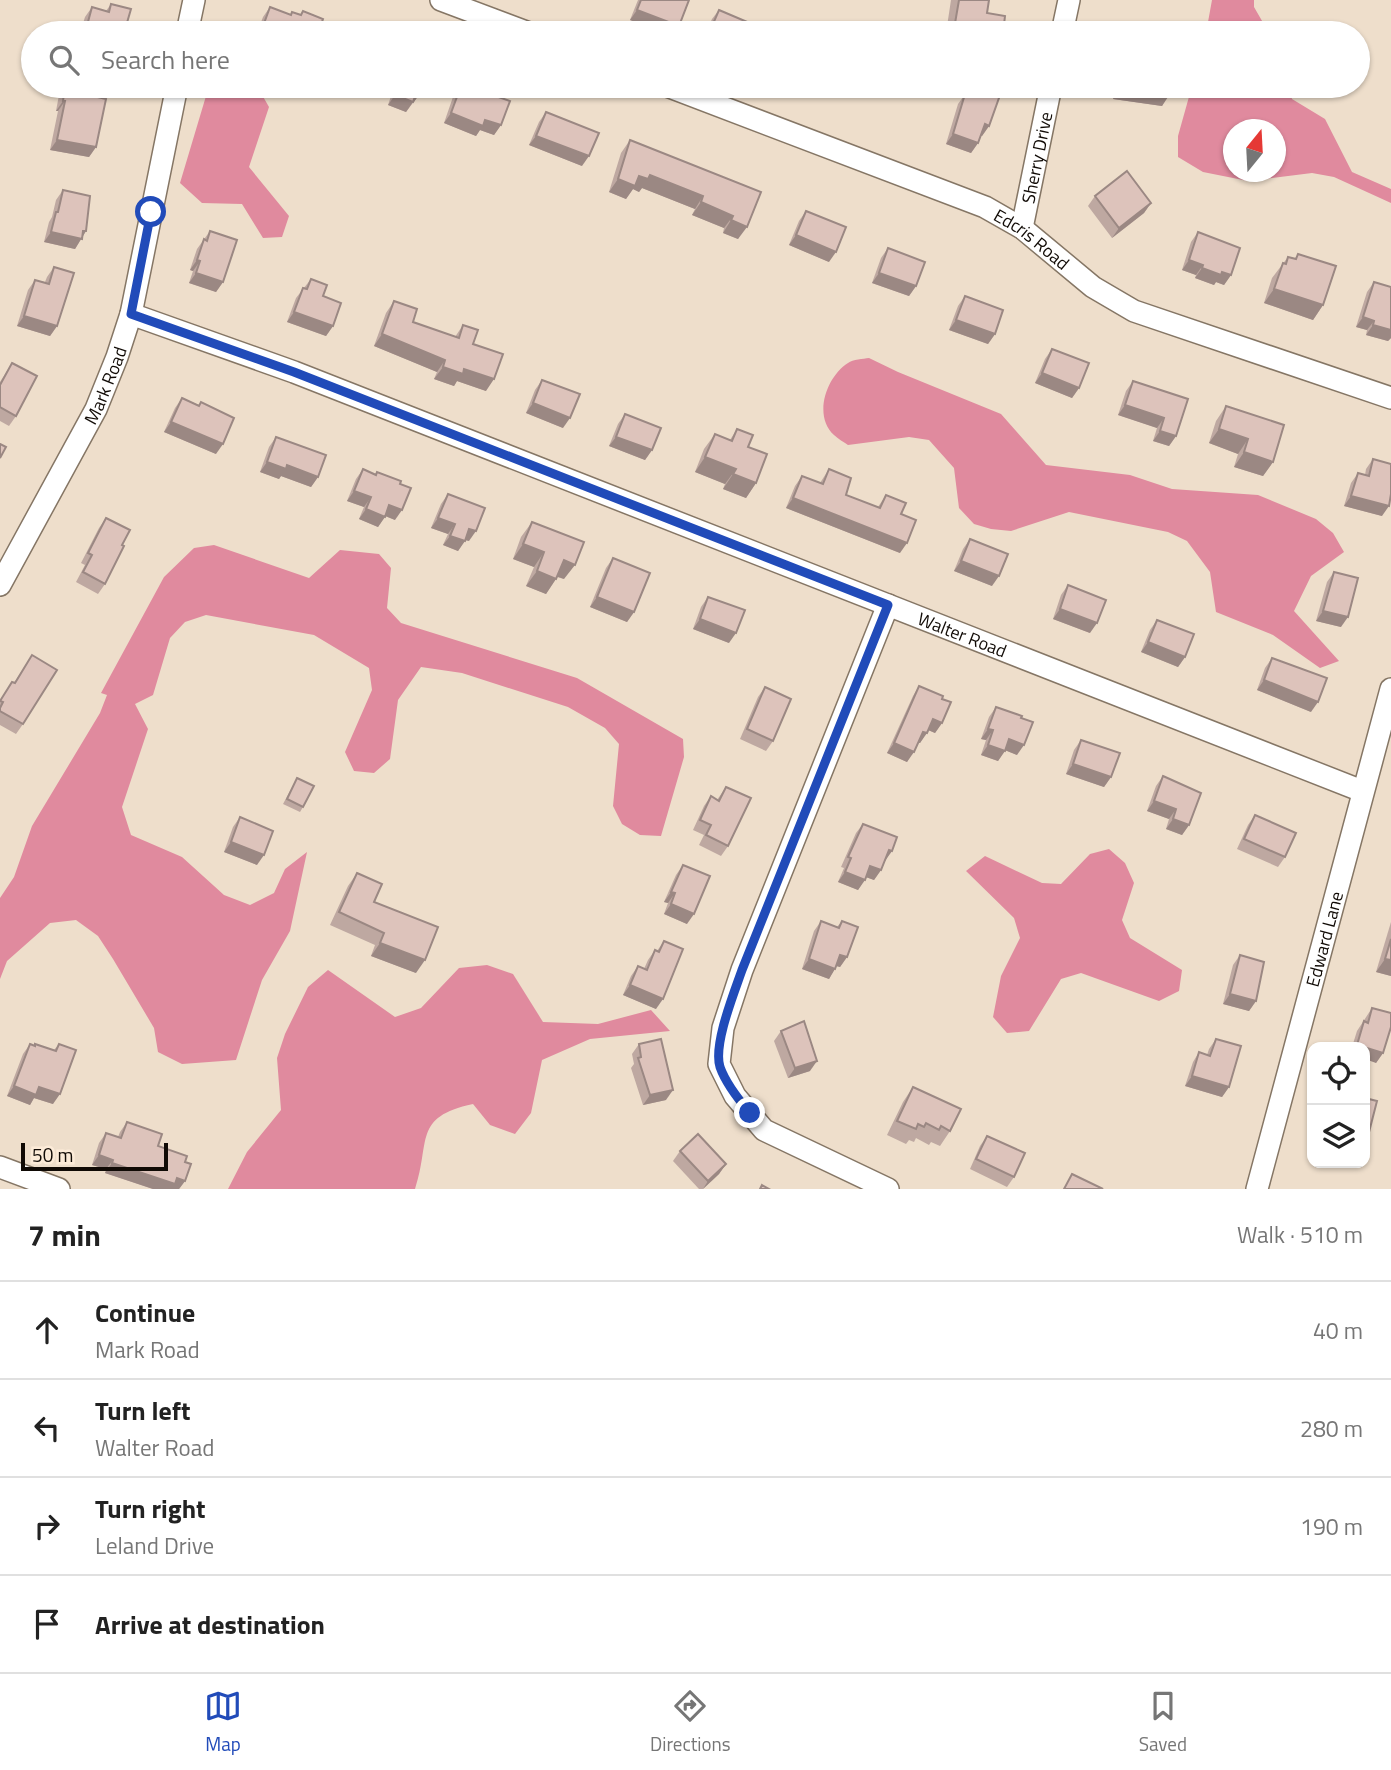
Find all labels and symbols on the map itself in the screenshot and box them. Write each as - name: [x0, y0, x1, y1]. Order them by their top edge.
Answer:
- street label: Sherry Drive: [1014, 109, 1059, 206]
- north arrow: [1223, 119, 1286, 182]
- route start: [135, 196, 166, 227]
- street label: Edcris Road: [989, 201, 1076, 276]
- street label: Mark Road: [77, 343, 133, 429]
- street label: Walter Road: [914, 605, 1011, 664]
- street label: Edward Lane: [1298, 888, 1350, 990]
- route end: [734, 1097, 765, 1128]
- scale bar: [21, 1140, 168, 1172]

